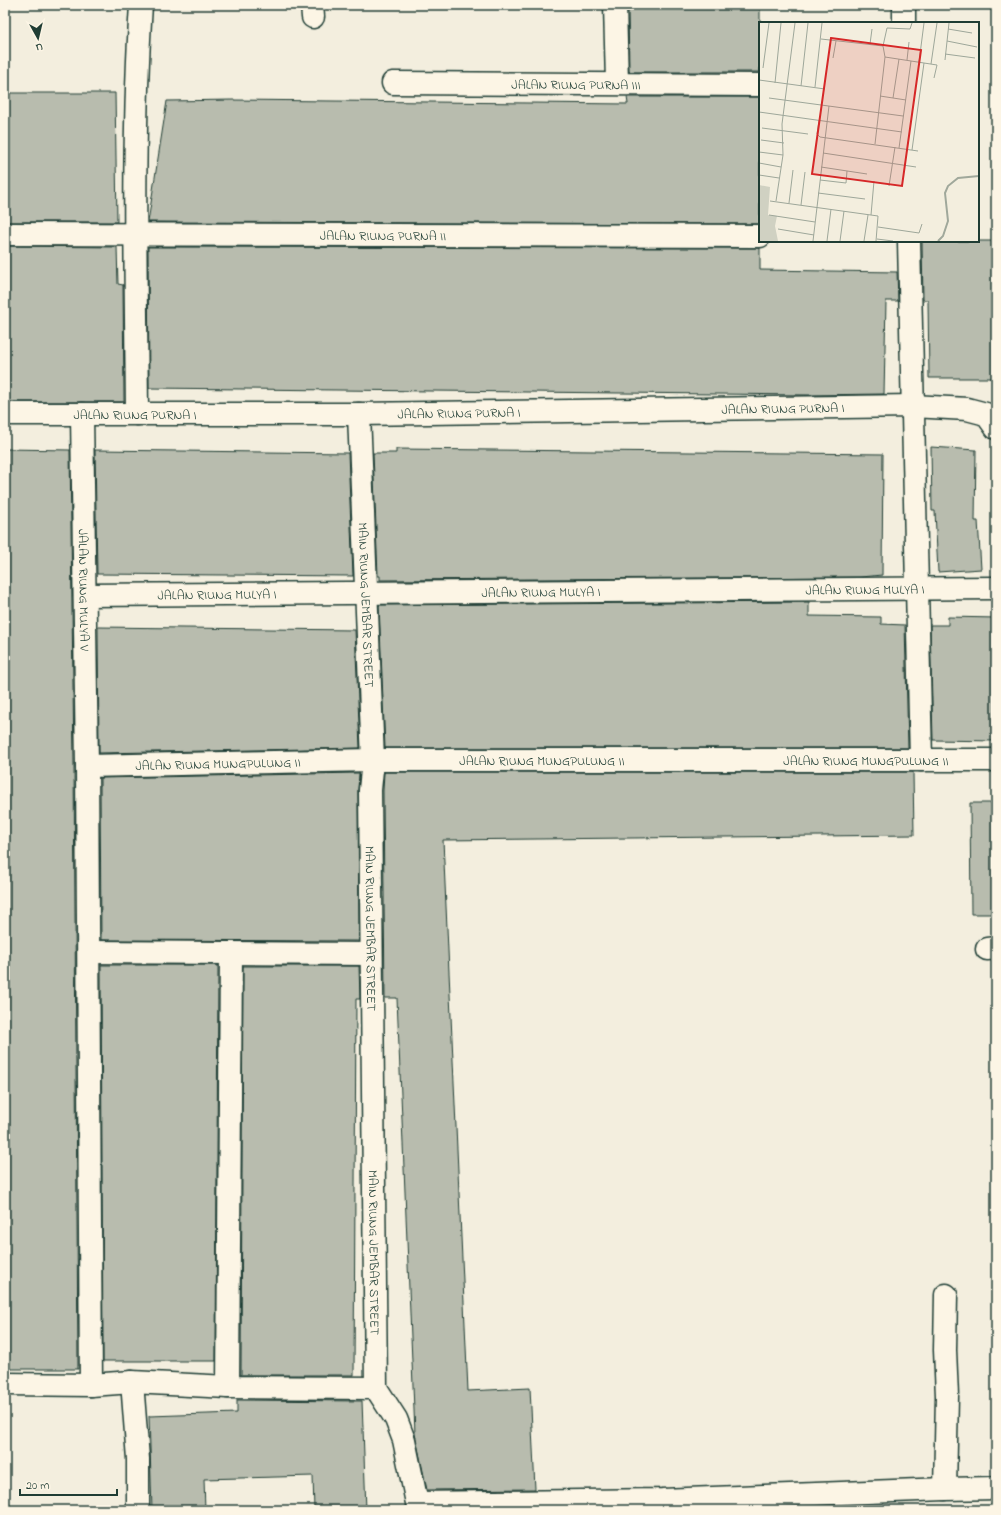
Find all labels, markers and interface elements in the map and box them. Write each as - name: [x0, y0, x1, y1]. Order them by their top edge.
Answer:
- north arrow: [18, 18, 58, 58]
- inset map: [759, 22, 979, 242]
- text: U: [35, 39, 44, 55]
- street label: JALAN RIUNG PURNA III: [511, 76, 641, 95]
- street label: JALAN RIUNG PURNA II: [320, 227, 446, 246]
- street label: JALAN RIUNG PURNA I: [721, 399, 845, 420]
- street label: JALAN RIUNG PURNA I: [397, 404, 521, 424]
- street label: JALAN RIUNG PURNA I: [73, 406, 197, 425]
- street label: MAIN RIUNG JEMBAR STREET: [352, 522, 378, 688]
- street label: JALAN RIUNG MULYA V: [73, 529, 93, 652]
- street label: JALAN RIUNG MULYA I: [805, 581, 925, 600]
- street label: JALAN RIUNG MULYA I: [481, 583, 601, 603]
- street label: JALAN RIUNG MULYA I: [157, 586, 277, 605]
- street label: JALAN RIUNG MUNGPULUNG II: [459, 752, 625, 771]
- street label: JALAN RIUNG MUNGPULUNG II: [783, 752, 949, 771]
- street label: JALAN RIUNG MUNGPULUNG II: [135, 754, 301, 776]
- street label: MAIN RIUNG JEMBAR STREET: [360, 846, 380, 1012]
- street label: MAIN RIUNG JEMBAR STREET: [363, 1170, 383, 1336]
- scale bar: [20, 1471, 117, 1497]
- text: 20 m: [26, 1477, 49, 1495]

